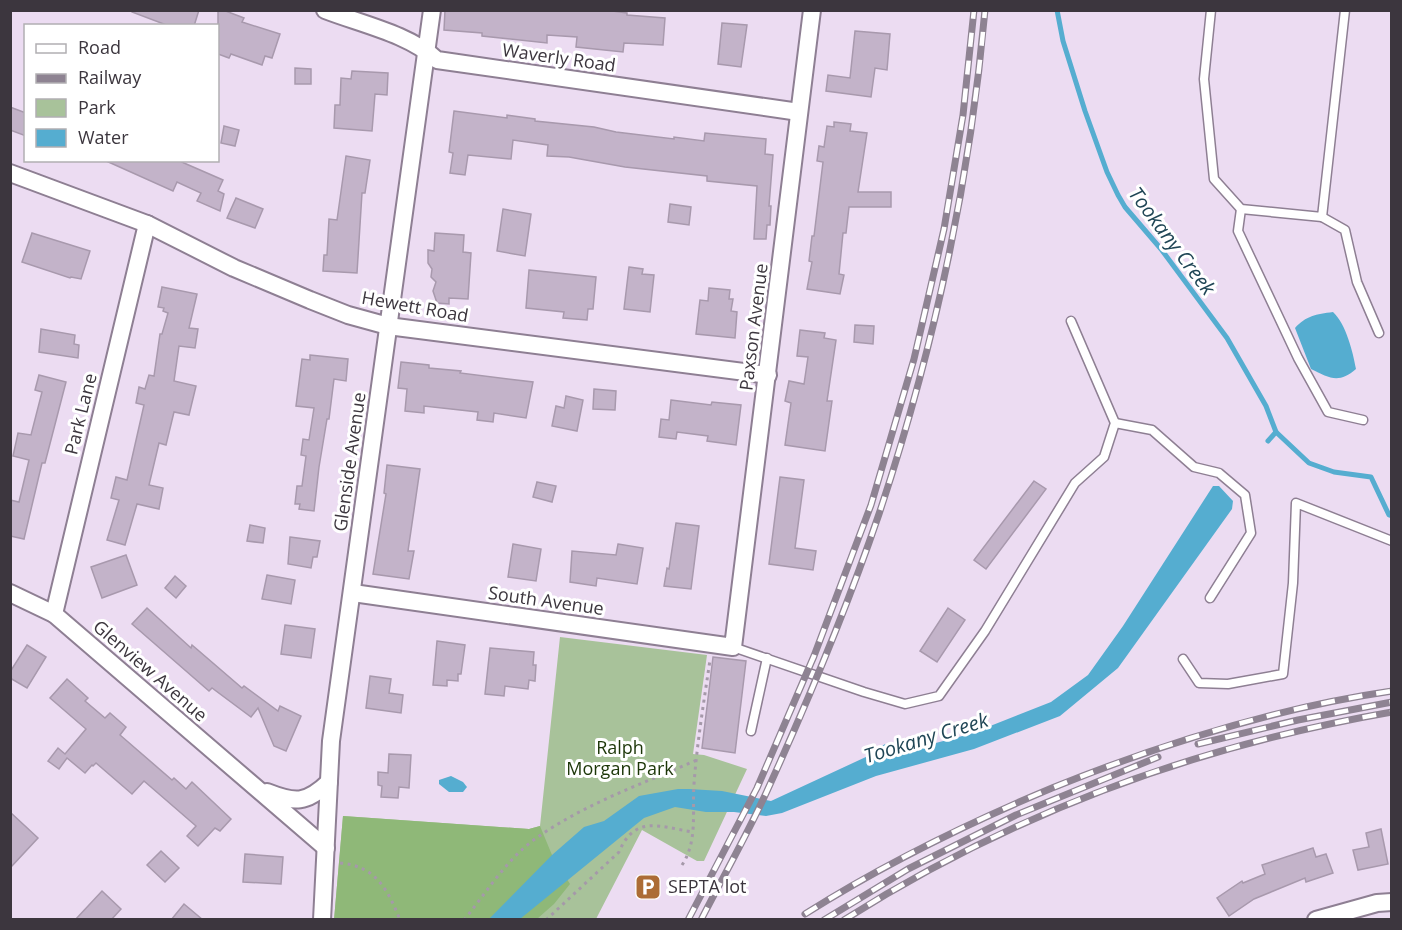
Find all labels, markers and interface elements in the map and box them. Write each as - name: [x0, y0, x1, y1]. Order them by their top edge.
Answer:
- legend: [24, 24, 219, 162]
- text: Road: [78, 35, 121, 59]
- street label: Waverly Road: [501, 37, 617, 77]
- text: Railway: [78, 65, 142, 89]
- text: Park: [78, 95, 116, 119]
- text: Water: [78, 125, 129, 149]
- water label: Tookany Creek: [1123, 181, 1223, 301]
- street label: Paxson Avenue: [733, 262, 773, 392]
- street label: Hewett Road: [360, 285, 470, 327]
- street label: Park Lane: [58, 371, 102, 457]
- street label: Glenside Avenue: [327, 391, 371, 533]
- street label: South Avenue: [487, 580, 606, 620]
- street label: Glenview Avenue: [89, 614, 213, 726]
- water label: Tookany Creek: [860, 705, 993, 769]
- park label: Ralph Morgan Park: [566, 735, 674, 780]
- parking icon: SEPTA lot: [633, 872, 663, 902]
- place label: SEPTA lot: [668, 874, 746, 898]

